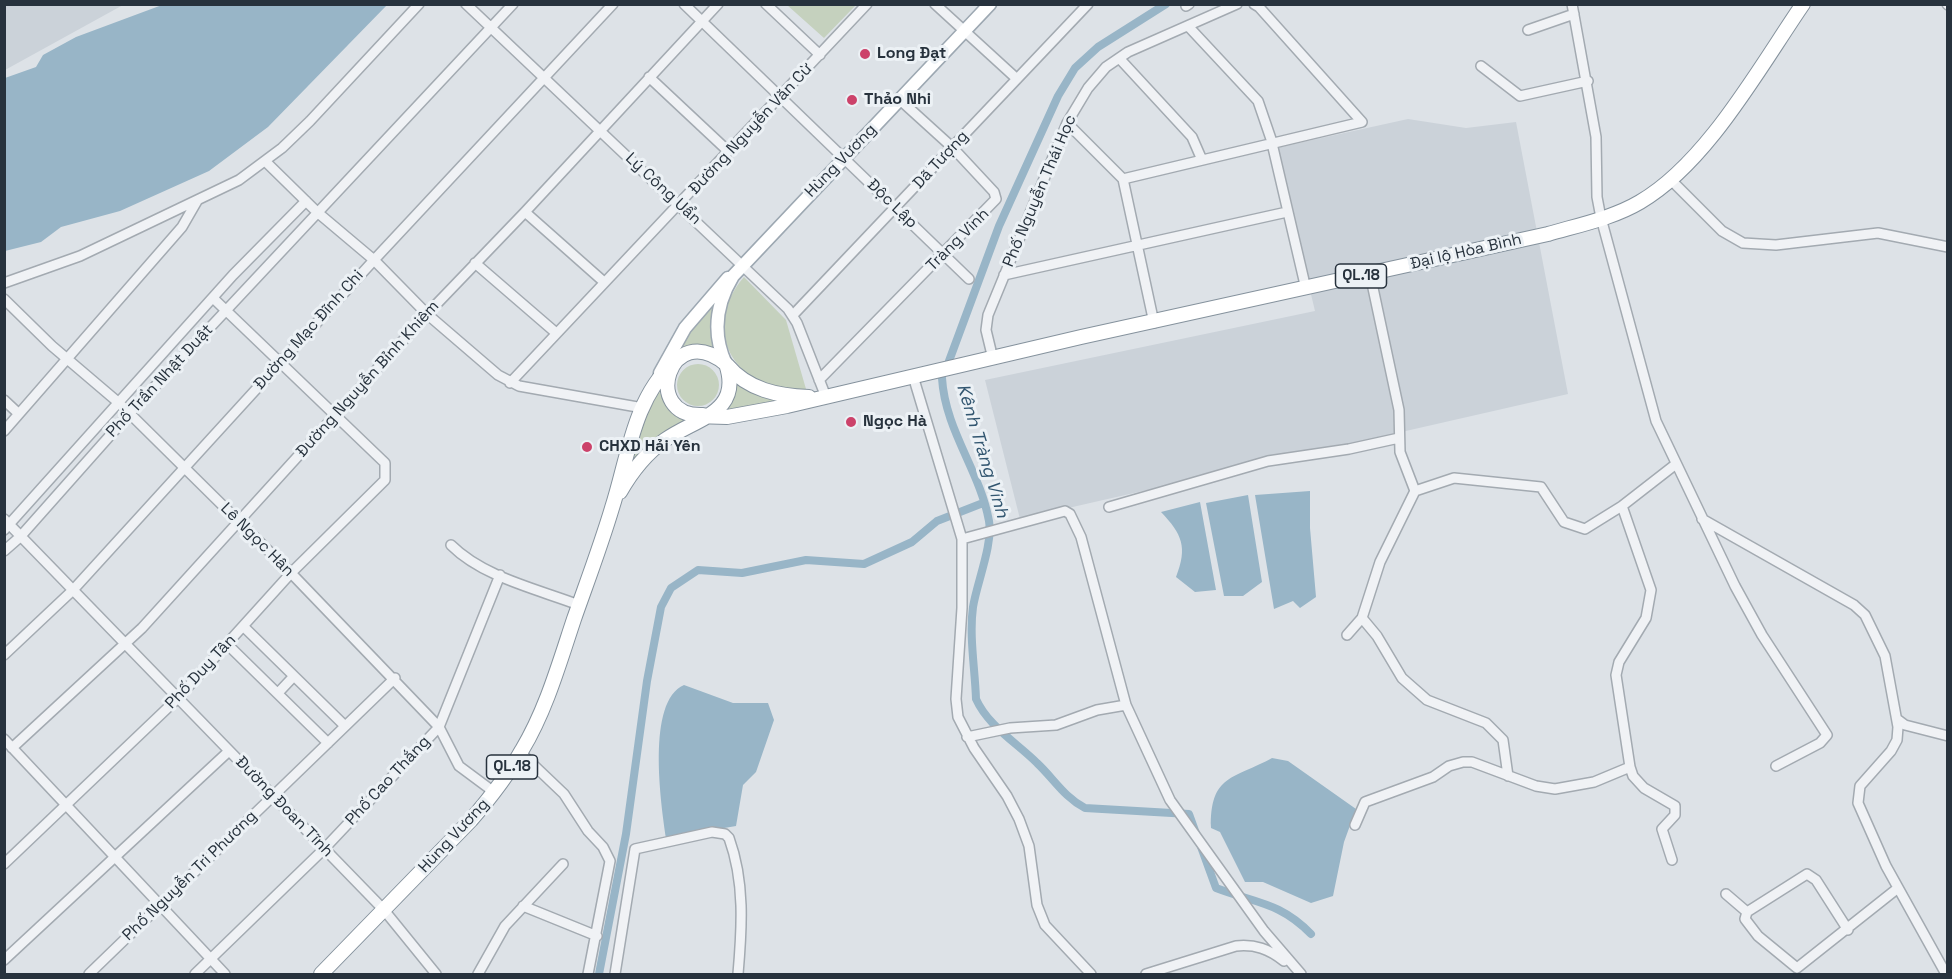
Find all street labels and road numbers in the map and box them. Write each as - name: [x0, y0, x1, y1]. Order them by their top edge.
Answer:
- street label: Đường Nguyễn Văn Cừ: [685, 59, 817, 199]
- street label: Phố Nguyễn Thái Học: [999, 112, 1081, 270]
- street label: Hùng Vương: [801, 120, 881, 202]
- street label: Dã Tượng: [909, 127, 973, 193]
- street label: Lý Công Uẩn: [621, 149, 705, 229]
- street label: Độc Lập: [863, 175, 921, 233]
- street label: Tràng Vinh: [923, 205, 993, 275]
- street label: Đại lộ Hòa Bình: [1409, 230, 1523, 274]
- road number: QL.18: [1336, 264, 1386, 288]
- street label: Đường Mạc Đĩnh Chi: [250, 266, 368, 394]
- street label: Đường Nguyễn Bỉnh Khiêm: [293, 297, 443, 461]
- street label: Phố Trần Nhật Duật: [103, 320, 217, 442]
- street label: Lê Ngọc Hân: [216, 499, 298, 581]
- street label: Phố Duy Tân: [162, 631, 240, 713]
- street label: Phố Cao Thắng: [342, 732, 434, 830]
- street label: Đường Đoan Tĩnh: [231, 753, 337, 861]
- road number: QL.18: [486, 755, 538, 779]
- street label: Hùng Vương: [415, 795, 493, 877]
- street label: Phố Nguyễn Tri Phương: [119, 807, 261, 945]

